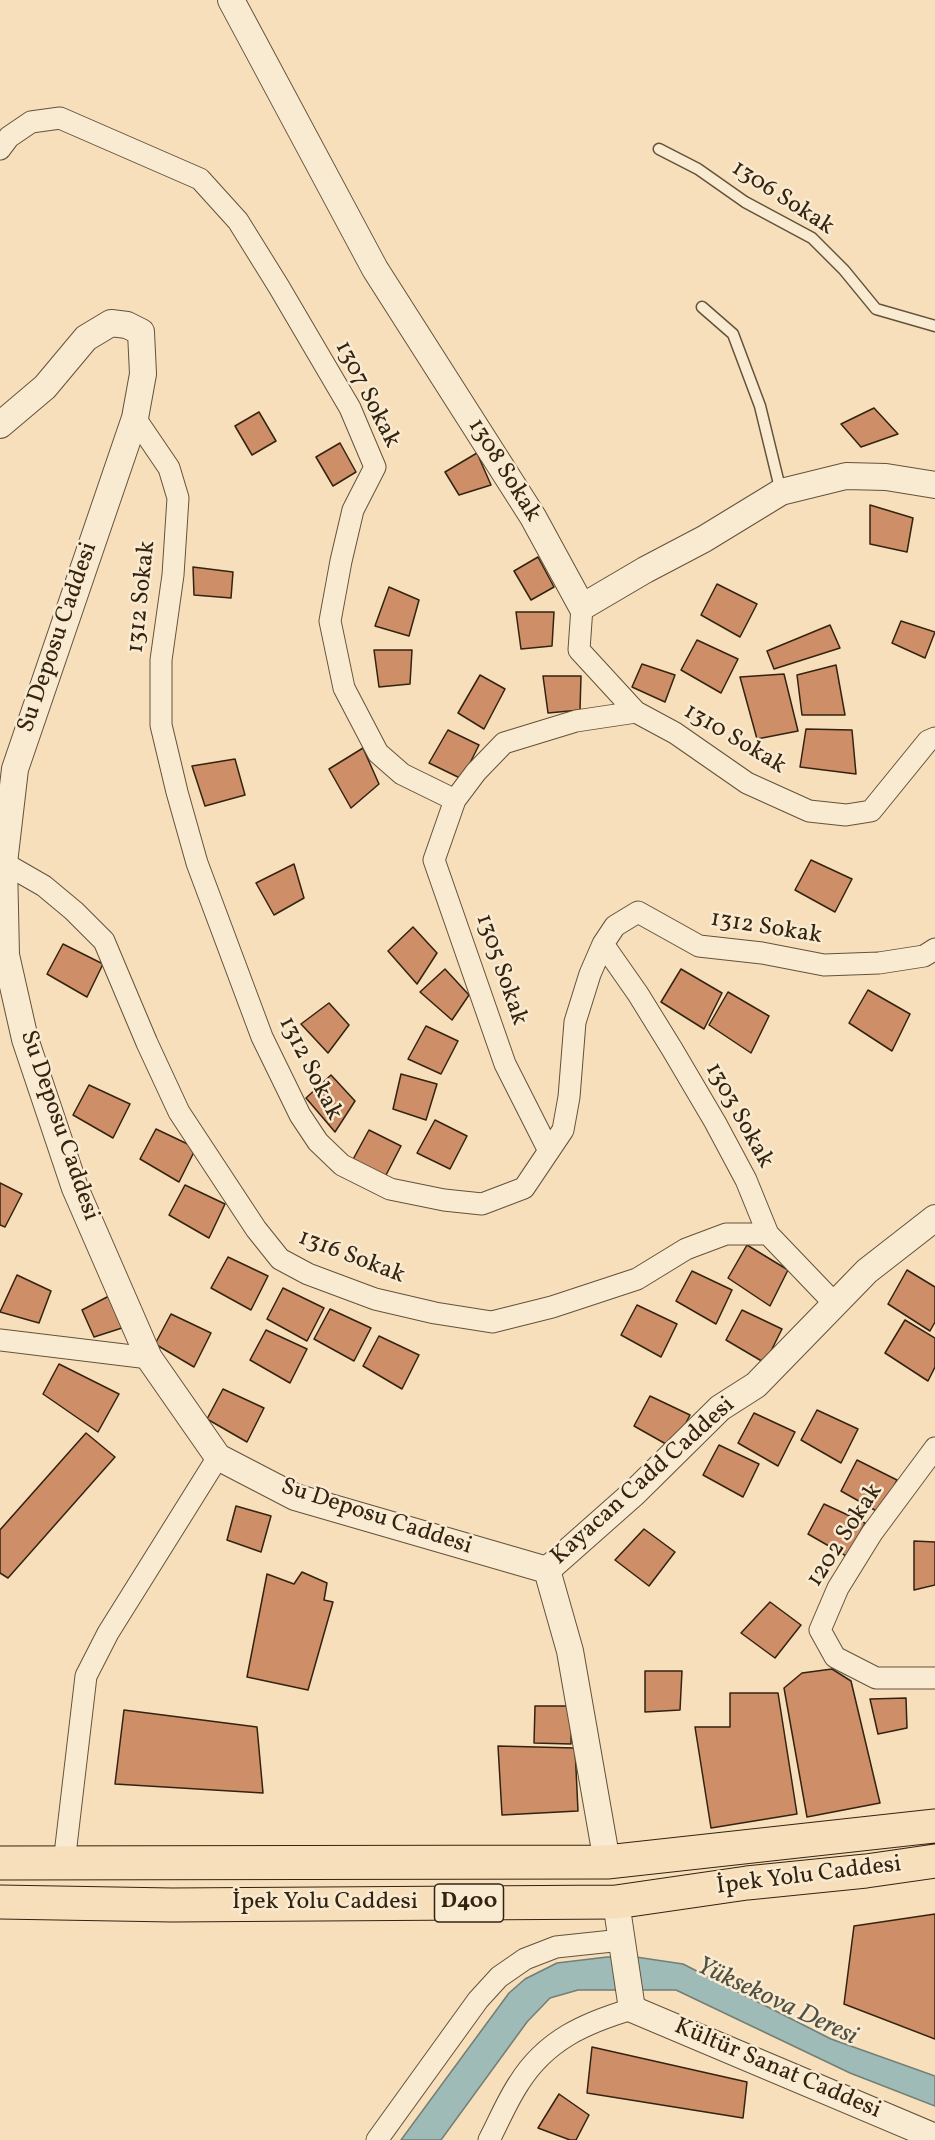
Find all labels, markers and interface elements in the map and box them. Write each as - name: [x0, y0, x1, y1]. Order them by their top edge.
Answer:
- street label: 1306 Sokak: [725, 155, 839, 243]
- street label: 1307 Sokak: [327, 337, 405, 453]
- street label: 1308 Sokak: [460, 414, 546, 528]
- street label: Su Deposu Caddesi: [13, 539, 105, 737]
- street label: 1312 Sokak: [123, 540, 163, 654]
- street label: 1310 Sokak: [678, 698, 790, 782]
- street label: 1312 Sokak: [708, 906, 824, 952]
- street label: 1305 Sokak: [468, 911, 532, 1029]
- street label: 1312 Sokak: [271, 1012, 347, 1126]
- street label: Su Deposu Caddesi: [12, 1027, 104, 1225]
- street label: 1303 Sokak: [697, 1058, 779, 1174]
- street label: 1316 Sokak: [294, 1225, 408, 1291]
- street label: Kayacan Cadd Caddesi: [546, 1392, 742, 1572]
- street label: Su Deposu Caddesi: [277, 1474, 475, 1562]
- street label: 1202 Sokak: [802, 1479, 890, 1593]
- street label: İpek Yolu Caddesi: [715, 1851, 903, 1903]
- road number: D400: [434, 1884, 504, 1922]
- street label: İpek Yolu Caddesi: [232, 1890, 418, 1918]
- water label: Yüksekova Deresi: [691, 1952, 861, 2054]
- street label: Kültür Sanat Caddesi: [669, 2013, 885, 2127]

